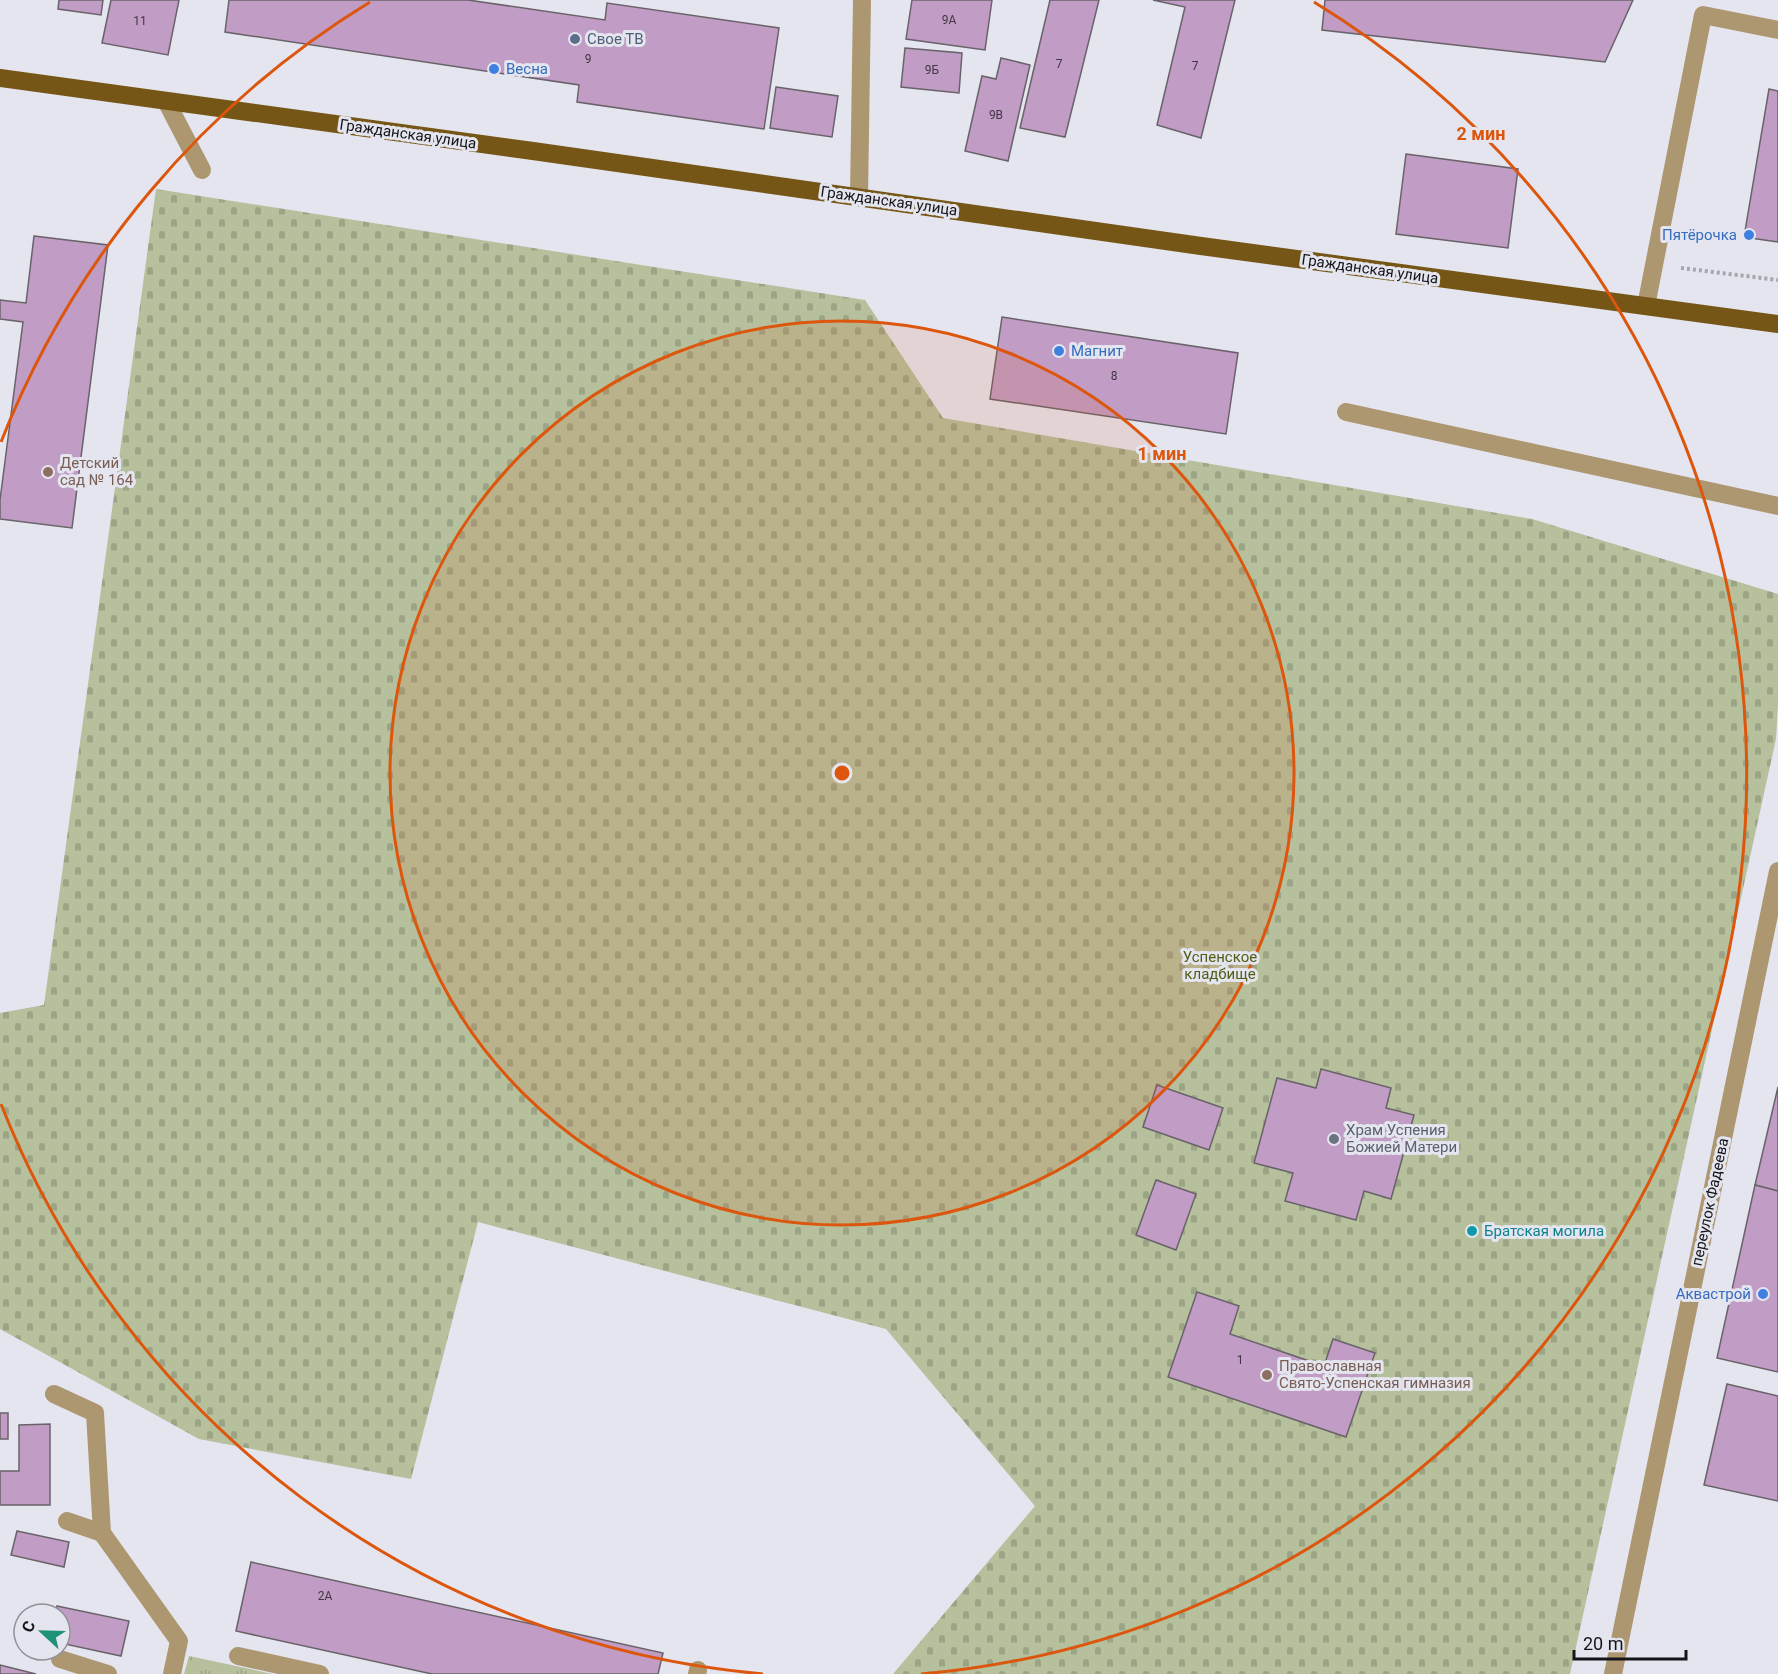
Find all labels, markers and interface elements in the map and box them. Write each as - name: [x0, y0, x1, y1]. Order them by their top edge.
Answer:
- house number: 9А: [942, 13, 956, 27]
- house number: 11: [133, 14, 147, 28]
- place label: Свое ТВ: [587, 30, 644, 48]
- marker: Свое ТВ: [568, 32, 582, 46]
- house number: 9: [585, 52, 591, 66]
- house number: 7: [1056, 57, 1063, 71]
- house number: 7: [1192, 59, 1199, 73]
- place label: Весна: [506, 60, 548, 78]
- marker: Весна: [487, 62, 501, 76]
- house number: 9Б: [925, 63, 940, 77]
- house number: 9В: [989, 108, 1003, 122]
- street label: Гражданская улица: [338, 115, 478, 153]
- text: 2 мин: [1457, 123, 1505, 144]
- street label: Гражданская улица: [819, 182, 959, 220]
- place label: Пятёрочка: [1662, 226, 1737, 244]
- marker: Пятёрочка: [1742, 228, 1756, 242]
- street label: Гражданская улица: [1300, 250, 1440, 288]
- place label: Магнит: [1071, 342, 1123, 360]
- marker: Магнит: [1052, 344, 1066, 358]
- house number: 8: [1111, 369, 1118, 383]
- text: 1 мин: [1138, 443, 1186, 464]
- place label: Детский сад № 164: [60, 454, 134, 489]
- marker: Детский сад № 164: [41, 465, 55, 479]
- centre of rings: [832, 763, 852, 783]
- park label: Успенское кладбище: [1183, 948, 1257, 983]
- place label: Храм Успения Божией Матери: [1346, 1121, 1457, 1156]
- marker: Храм Успения Божией Матери: [1327, 1132, 1341, 1146]
- street label: переулок Фадеева: [1688, 1136, 1732, 1268]
- place label: Братская могила: [1484, 1222, 1604, 1240]
- marker: Братская могила: [1465, 1224, 1479, 1238]
- place label: Аквастрой: [1676, 1285, 1751, 1303]
- marker: Аквастрой: [1756, 1287, 1770, 1301]
- house number: 1: [1237, 1353, 1243, 1367]
- place label: Православная Свято-Успенская гимназия: [1279, 1357, 1471, 1392]
- marker: Православная Свято-Успенская гимназия: [1260, 1368, 1274, 1382]
- house number: 2А: [318, 1589, 332, 1603]
- north arrow: [12, 1602, 72, 1662]
- text: С: [18, 1618, 39, 1635]
- scale bar: [1574, 1623, 1686, 1661]
- text: 20 m: [1583, 1633, 1623, 1654]

